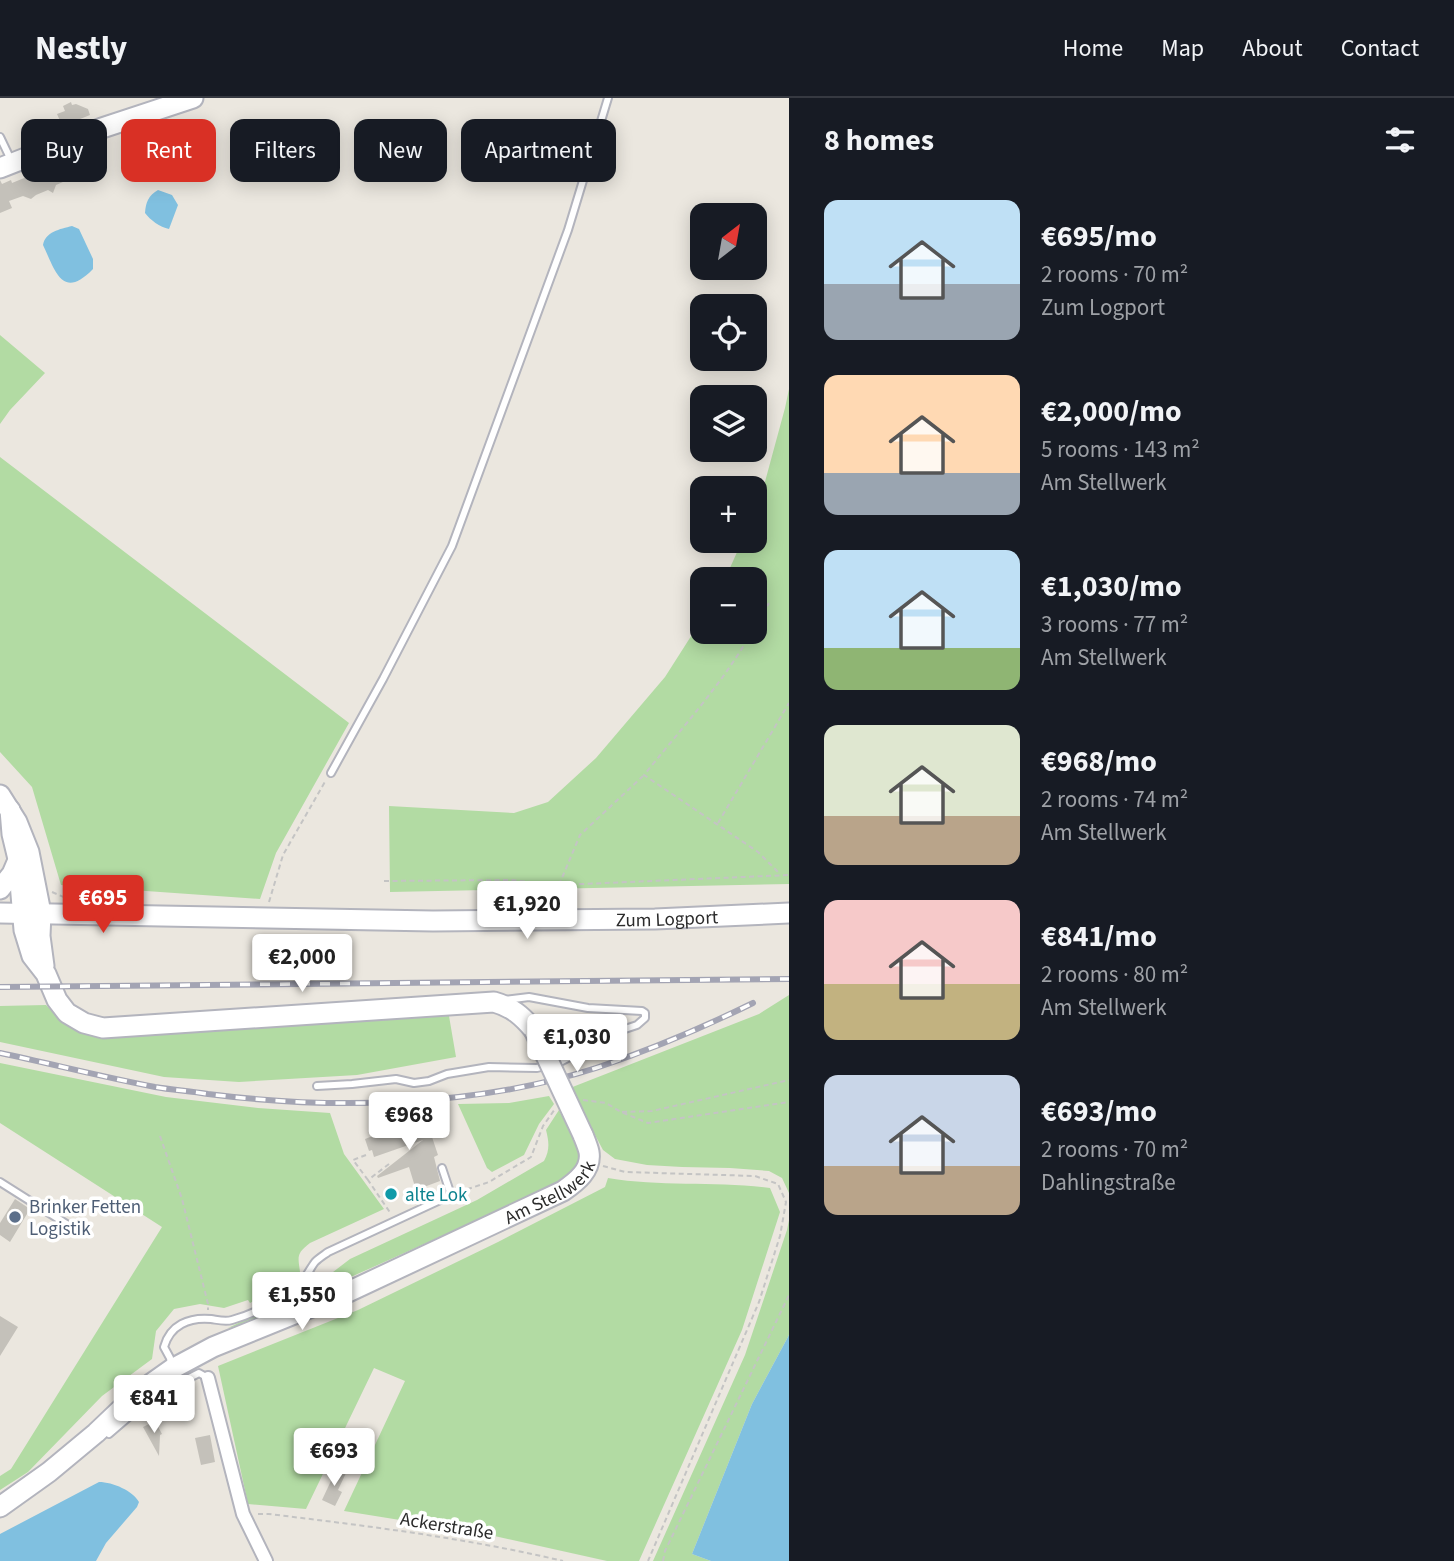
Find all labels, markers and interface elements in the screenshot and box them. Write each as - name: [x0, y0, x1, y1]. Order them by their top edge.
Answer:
- text: Nestly: [35, 25, 127, 72]
- text: Home: [1063, 31, 1123, 66]
- text: Map: [1161, 31, 1204, 66]
- text: About: [1242, 31, 1303, 66]
- text: Contact: [1341, 31, 1419, 66]
- chip: Buy: [21, 119, 107, 182]
- chip: Rent: [121, 119, 216, 182]
- chip: Filters: [230, 119, 340, 182]
- chip: New: [354, 119, 447, 182]
- chip: Apartment: [461, 119, 616, 182]
- text: 8 homes: [824, 119, 934, 162]
- icon: filters: [1381, 121, 1419, 159]
- north arrow: [690, 203, 766, 280]
- map controls: [690, 203, 767, 644]
- text: €695/mo: [1041, 215, 1157, 258]
- icon: home: [880, 228, 964, 312]
- text: 2 rooms · 70 m²: [1041, 258, 1188, 291]
- text: Zum Logport: [1041, 291, 1165, 324]
- button: locate: [690, 294, 767, 371]
- button: layers: [690, 385, 767, 462]
- text: €2,000/mo: [1041, 390, 1182, 433]
- icon: home: [880, 403, 964, 487]
- text: 5 rooms · 143 m²: [1041, 433, 1200, 466]
- text: Am Stellwerk: [1041, 466, 1167, 499]
- button: +: [690, 476, 767, 553]
- text: €1,030/mo: [1041, 565, 1182, 608]
- button: −: [690, 567, 767, 644]
- icon: home: [880, 578, 964, 662]
- text: 3 rooms · 77 m²: [1041, 608, 1188, 641]
- text: Am Stellwerk: [1041, 641, 1167, 674]
- text: €968/mo: [1041, 740, 1157, 783]
- icon: home: [880, 753, 964, 837]
- text: 2 rooms · 74 m²: [1041, 783, 1188, 816]
- text: Am Stellwerk: [1041, 816, 1167, 849]
- pin: €695: [62, 876, 144, 935]
- text: €695: [79, 881, 127, 914]
- pin: €1,920: [470, 882, 584, 941]
- text: €1,920: [493, 887, 561, 920]
- street label: Zum Logport: [616, 904, 719, 934]
- text: €841/mo: [1041, 915, 1157, 958]
- icon: home: [880, 928, 964, 1012]
- pin: €2,000: [245, 934, 359, 994]
- text: €2,000: [268, 940, 336, 973]
- text: 2 rooms · 80 m²: [1041, 958, 1188, 991]
- text: Am Stellwerk: [1041, 991, 1167, 1024]
- pin: €1,030: [520, 1014, 634, 1074]
- text: €1,030: [543, 1020, 611, 1053]
- text: €693/mo: [1041, 1090, 1157, 1133]
- pin: €968: [368, 1093, 450, 1152]
- text: €968: [385, 1098, 433, 1131]
- icon: home: [880, 1103, 964, 1187]
- text: 2 rooms · 70 m²: [1041, 1133, 1188, 1166]
- street label: Am Stellwerk: [500, 1156, 603, 1232]
- text: Dahlingstraße: [1041, 1166, 1176, 1199]
- place label: alte Lok: [405, 1182, 468, 1209]
- marker: alte Lok: [383, 1186, 399, 1202]
- place label: Brinker Fetten Logistik: [29, 1194, 141, 1243]
- marker: Brinker Fetten Logistik: [7, 1209, 23, 1225]
- pin: €1,550: [245, 1272, 359, 1332]
- text: €1,550: [268, 1278, 336, 1311]
- pin: €841: [113, 1376, 195, 1435]
- text: €841: [130, 1381, 178, 1414]
- pin: €693: [293, 1428, 375, 1488]
- text: €693: [310, 1434, 358, 1467]
- street label: Ackerstraße: [398, 1506, 495, 1547]

